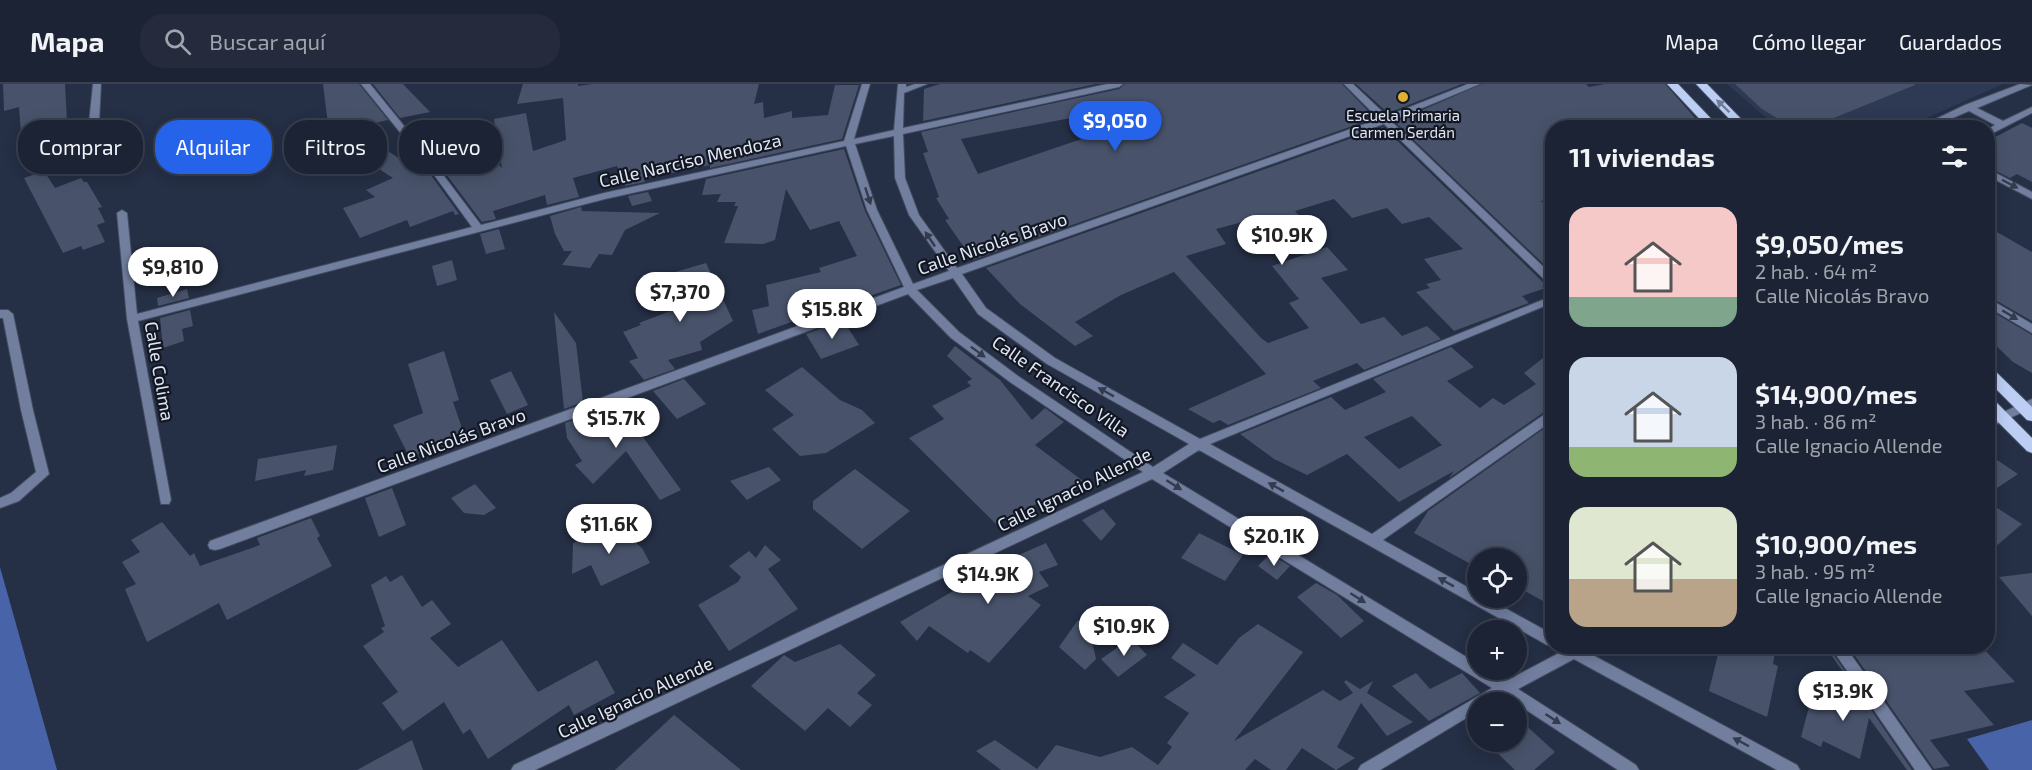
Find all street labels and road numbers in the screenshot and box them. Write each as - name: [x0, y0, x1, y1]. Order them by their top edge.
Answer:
- street label: Calle Narciso Mendoza: [597, 128, 783, 192]
- street label: Calle Nicolás Bravo: [914, 207, 1070, 279]
- street label: Calle Colima: [140, 320, 180, 422]
- street label: Calle Francisco Villa: [988, 330, 1134, 442]
- street label: Calle Nicolás Bravo: [374, 403, 528, 477]
- street label: Calle Ignacio Allende: [993, 442, 1155, 536]
- street label: Calle Ignacio Allende: [554, 651, 716, 743]

